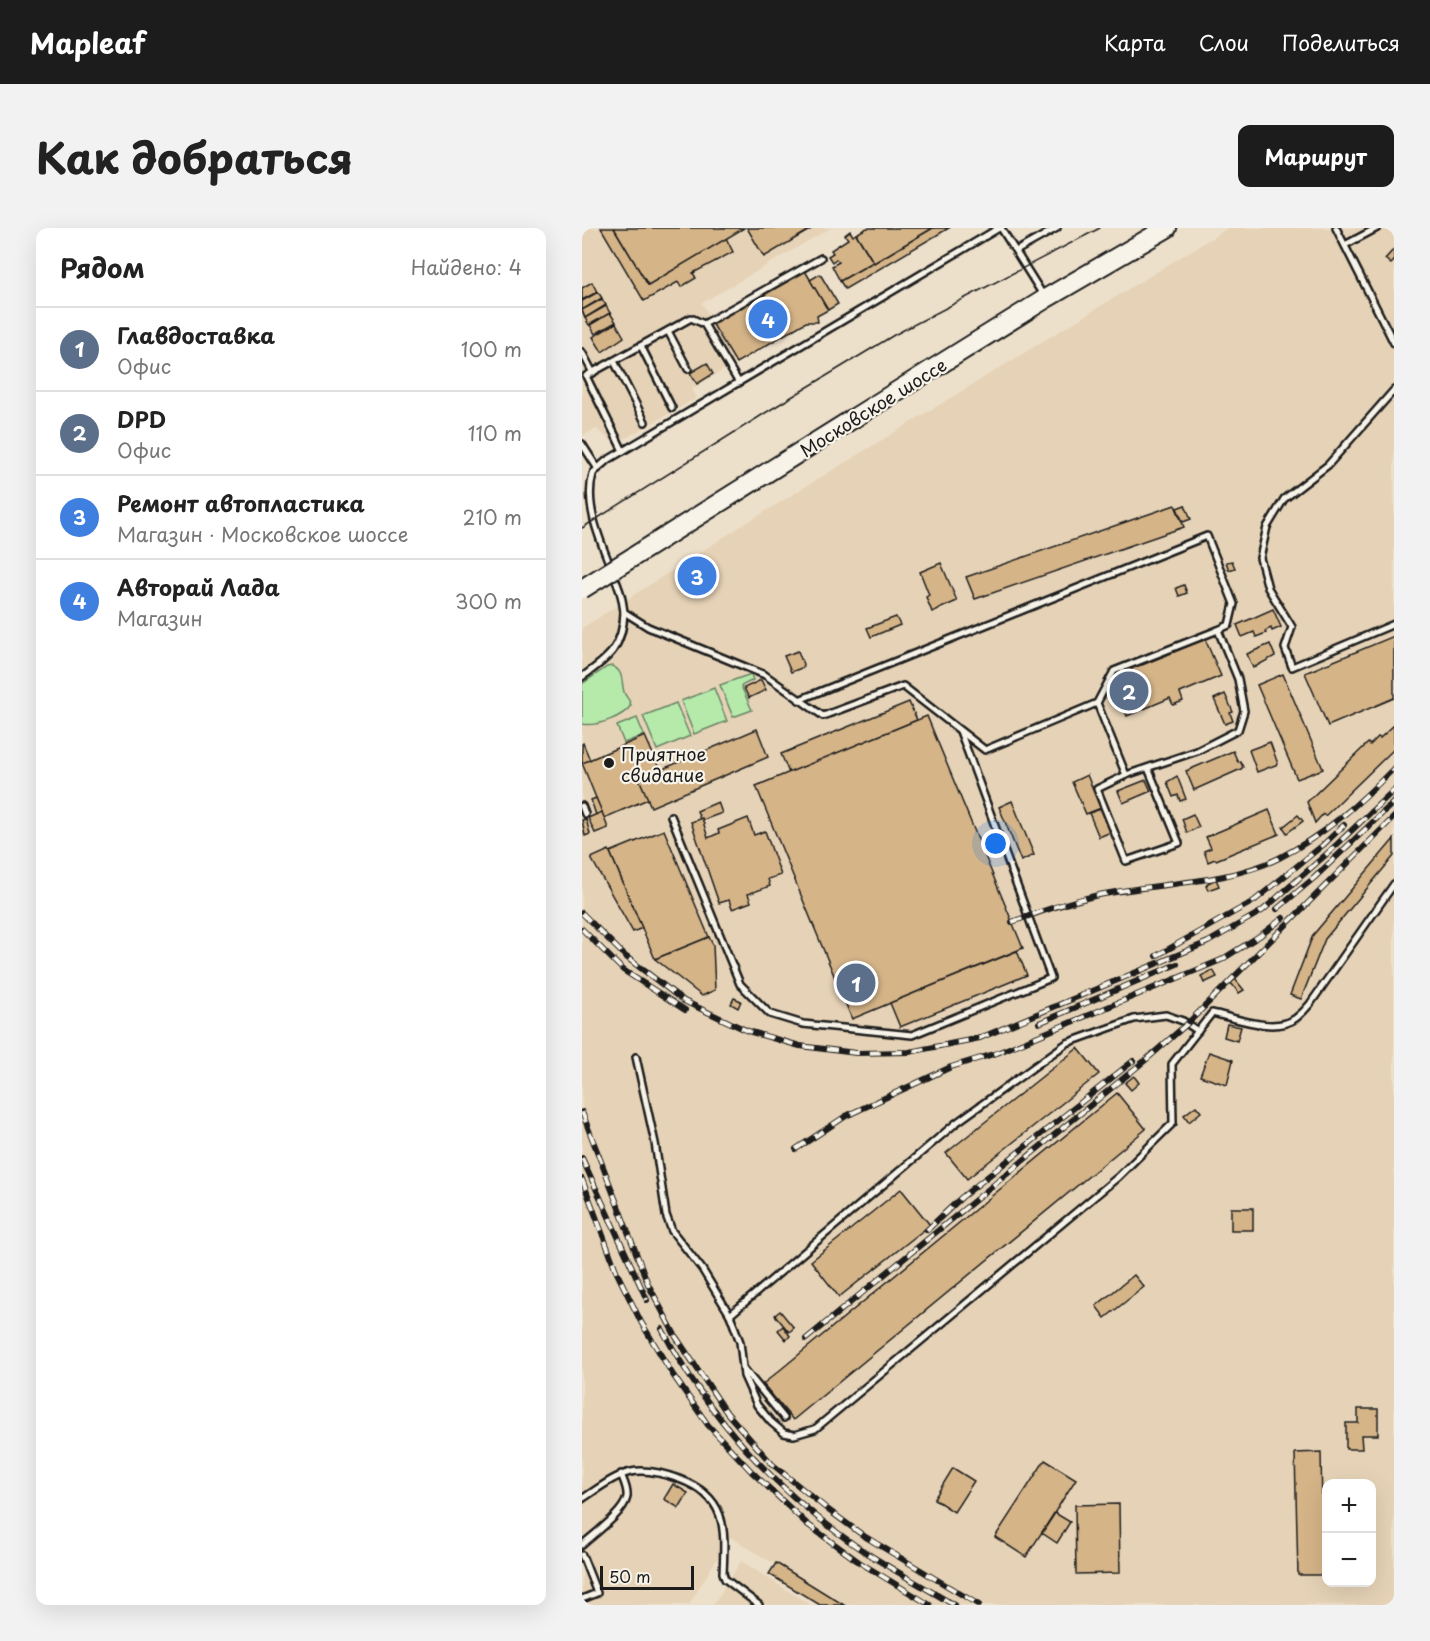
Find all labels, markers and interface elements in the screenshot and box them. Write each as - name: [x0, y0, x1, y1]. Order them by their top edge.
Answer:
- text: Mapleaf: [30, 21, 146, 64]
- text: Карта: [1104, 26, 1166, 58]
- text: Слои: [1199, 26, 1249, 58]
- text: Поделиться: [1282, 26, 1400, 58]
- text: Как добраться: [36, 125, 353, 188]
- button: Маршрут: [1238, 125, 1394, 187]
- text: Рядом: [60, 248, 145, 287]
- text: Найдено: 4: [411, 252, 522, 282]
- pin: 4: [748, 296, 788, 341]
- text: Главдоставка: [117, 318, 275, 351]
- text: 1: [75, 334, 84, 364]
- text: 100 m: [461, 334, 522, 364]
- text: Офис: [117, 351, 171, 381]
- street label: Московское шоссе: [794, 351, 952, 463]
- text: DPD: [117, 402, 166, 435]
- text: 2: [72, 418, 87, 448]
- text: 110 m: [468, 418, 522, 448]
- text: Офис: [117, 435, 171, 465]
- text: Ремонт автопластика: [117, 486, 365, 519]
- text: 3: [73, 502, 86, 532]
- text: 210 m: [463, 502, 522, 532]
- text: Магазин · Московское шоссе: [117, 519, 408, 549]
- pin: 3: [678, 554, 716, 598]
- text: Авторай Лада: [117, 570, 280, 603]
- text: 4: [73, 586, 86, 616]
- text: 300 m: [455, 586, 522, 616]
- text: Магазин: [117, 603, 203, 633]
- pin: 2: [1110, 668, 1148, 714]
- place label: Приятное свидание: [621, 740, 707, 788]
- marker: Приятное свидание: [602, 756, 616, 770]
- your location: [981, 829, 1010, 858]
- pin: 1: [836, 960, 876, 1005]
- map controls: [1322, 1479, 1376, 1587]
- button: +: [1322, 1479, 1376, 1533]
- button: −: [1322, 1533, 1376, 1587]
- scale bar: [600, 1563, 694, 1590]
- text: 50 m: [609, 1564, 650, 1588]

